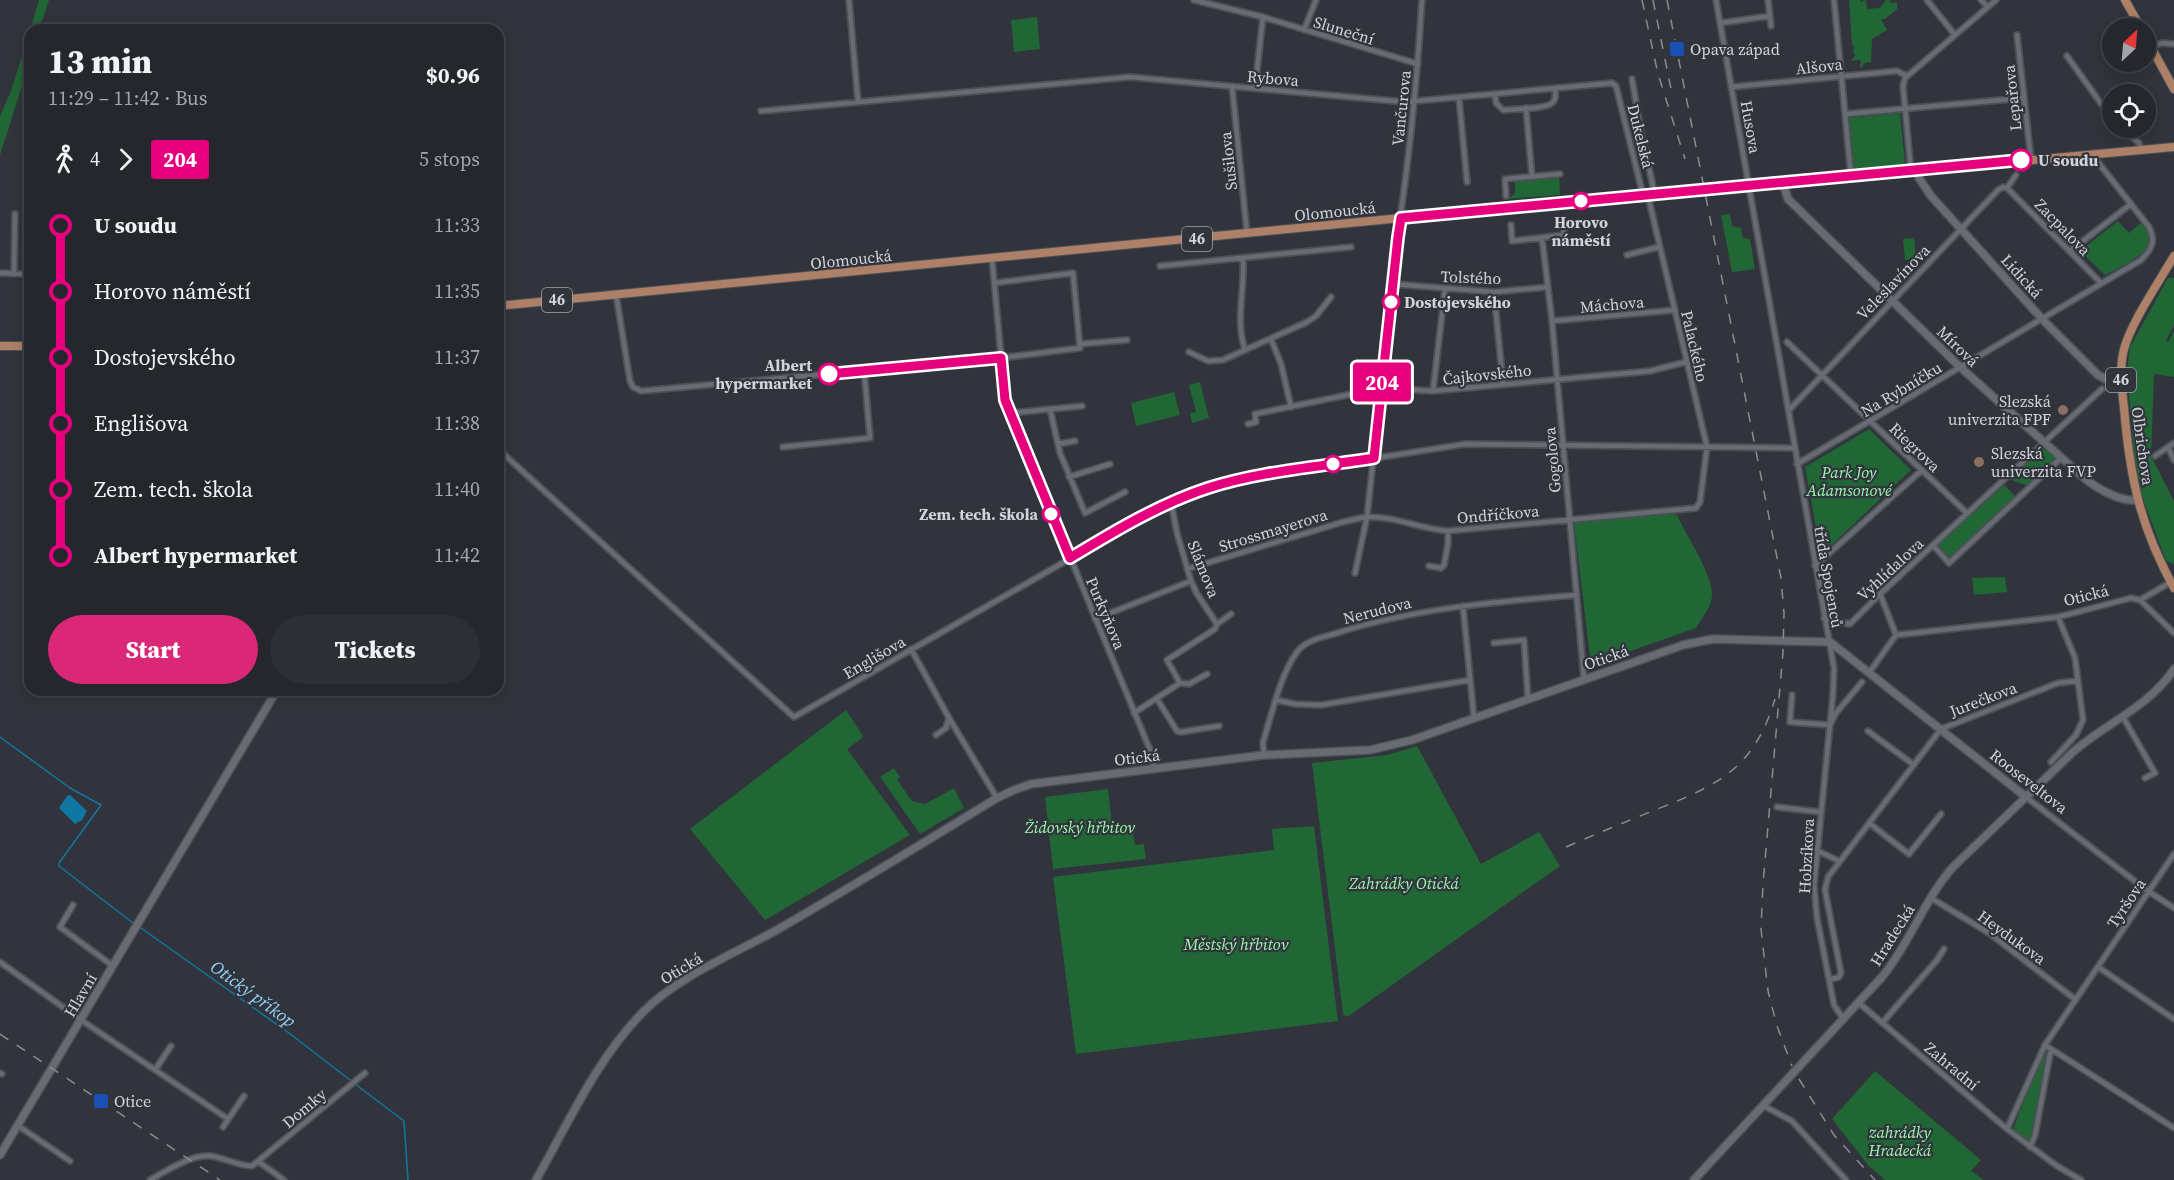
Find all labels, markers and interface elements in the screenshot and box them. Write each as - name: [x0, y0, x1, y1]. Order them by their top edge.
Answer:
- street label: Sluneční: [1311, 10, 1377, 50]
- north arrow: [2102, 18, 2156, 72]
- map controls: [2102, 18, 2156, 138]
- place label: Opava západ: [1690, 38, 1780, 60]
- text: 13 min: [48, 39, 152, 84]
- marker: Opava západ: [1668, 40, 1686, 58]
- street label: Alšova: [1794, 53, 1844, 79]
- text: $0.96: [426, 60, 480, 90]
- street label: Lepařova: [1998, 63, 2026, 132]
- street label: Rybova: [1246, 65, 1301, 91]
- street label: Vančurova: [1386, 68, 1416, 147]
- text: 11:29 – 11:42 · Bus: [48, 84, 207, 112]
- button: locate: [2102, 84, 2156, 138]
- street label: Husova: [1736, 99, 1767, 156]
- street label: Dukelská: [1622, 102, 1660, 171]
- street label: Sušilova: [1214, 130, 1242, 191]
- icon: walk: [48, 143, 81, 176]
- icon: forward: [109, 143, 142, 176]
- text: 4: [90, 145, 100, 173]
- text: 204: [163, 145, 197, 174]
- text: 5 stops: [419, 145, 480, 173]
- marker: U soudu: [2010, 149, 2032, 171]
- place label: U soudu: [2038, 149, 2099, 171]
- marker: Horovo náměstí: [1572, 192, 1590, 210]
- street label: Zacpalova: [2030, 194, 2096, 261]
- street label: Olomoucká: [1293, 196, 1378, 226]
- text: U soudu: [94, 210, 177, 240]
- text: 11:33: [434, 211, 480, 239]
- place label: Horovo náměstí: [1551, 211, 1611, 251]
- road number: 46: [1182, 227, 1212, 251]
- street label: Veleslavínova: [1851, 239, 1935, 325]
- street label: Olomoucká: [809, 244, 894, 274]
- street label: Lidická: [1996, 249, 2048, 304]
- street label: Tolstého: [1440, 265, 1502, 289]
- text: Horovo náměstí: [94, 276, 251, 306]
- text: 11:35: [434, 277, 480, 305]
- road number: 46: [542, 288, 572, 312]
- street label: Máchova: [1579, 290, 1646, 318]
- place label: Dostojevského: [1404, 291, 1511, 313]
- marker: Dostojevského: [1382, 293, 1400, 311]
- street label: Palackého: [1676, 308, 1714, 384]
- street label: Mírová: [1932, 321, 1984, 372]
- text: Dostojevského: [94, 342, 236, 372]
- text: 11:37: [434, 343, 480, 371]
- place label: Albert hypermarket: [715, 354, 812, 394]
- street label: Na Rybníčku: [1856, 356, 1946, 422]
- street label: Čajkovského: [1441, 358, 1533, 390]
- line badge: 204: [1348, 362, 1416, 401]
- marker: Albert hypermarket: [818, 363, 840, 385]
- text: 204: [1365, 368, 1399, 397]
- road number: 46: [2106, 368, 2136, 392]
- place label: Slezská univerzita FPF: [1948, 390, 2052, 430]
- marker: Slezská univerzita FPF: [2056, 403, 2070, 417]
- street label: Olbrichova: [2127, 405, 2159, 487]
- text: Englišova: [94, 408, 188, 438]
- text: 11:38: [434, 409, 480, 437]
- street label: Riegrova: [1885, 417, 1946, 477]
- street label: Gogolova: [1538, 425, 1566, 494]
- place label: Slezská univerzita FVP: [1991, 442, 2096, 482]
- unlabelled marker: [1324, 455, 1342, 473]
- marker: Slezská univerzita FVP: [1972, 455, 1986, 469]
- park label: Park Joy Adamsonové: [1805, 461, 1893, 501]
- text: Zem. tech. škola: [94, 474, 253, 504]
- text: 11:40: [434, 475, 480, 503]
- street label: Ondříčkova: [1456, 499, 1541, 529]
- place label: Zem. tech. škola: [919, 503, 1039, 525]
- street label: Strossmayerova: [1216, 503, 1331, 557]
- marker: Zem. tech. škola: [1042, 505, 1060, 523]
- street label: třída Spojenců: [1809, 524, 1849, 630]
- street label: Vyhlídalova: [1852, 532, 1929, 605]
- street label: Slámova: [1183, 537, 1226, 602]
- text: Albert hypermarket: [94, 540, 297, 570]
- text: 11:42: [434, 541, 480, 569]
- street label: Purkyňova: [1081, 573, 1131, 653]
- street label: Otická: [2061, 579, 2112, 611]
- street label: Nerudova: [1341, 591, 1414, 629]
- button: Start: [48, 615, 258, 684]
- button: Tickets: [270, 615, 480, 684]
- street label: Englišova: [839, 630, 910, 684]
- street label: Otická: [1581, 639, 1632, 675]
- street label: Jurečkova: [1945, 676, 2021, 722]
- street label: Otická: [1113, 743, 1162, 771]
- street label: Rooseveltova: [1985, 744, 2073, 819]
- park label: Židovský hřbitov: [1024, 816, 1135, 838]
- street label: Hobzíkova: [1793, 817, 1819, 894]
- park label: Zahrádky Otická: [1348, 872, 1459, 894]
- street label: Tyršova: [2101, 873, 2151, 932]
- street label: Hradecká: [1864, 899, 1920, 970]
- street label: Heydukova: [1973, 905, 2051, 970]
- park label: Městský hřbitov: [1183, 933, 1289, 955]
- street label: Otická: [656, 946, 707, 989]
- water label: Otický příkop: [206, 954, 301, 1033]
- street label: Hlavní: [58, 969, 102, 1021]
- street label: Zahradní: [1920, 1037, 1984, 1095]
- street label: Domky: [277, 1083, 331, 1133]
- place label: Otice: [114, 1090, 151, 1112]
- marker: Otice: [92, 1092, 110, 1110]
- park label: zahrádky Hradecká: [1868, 1121, 1932, 1161]

